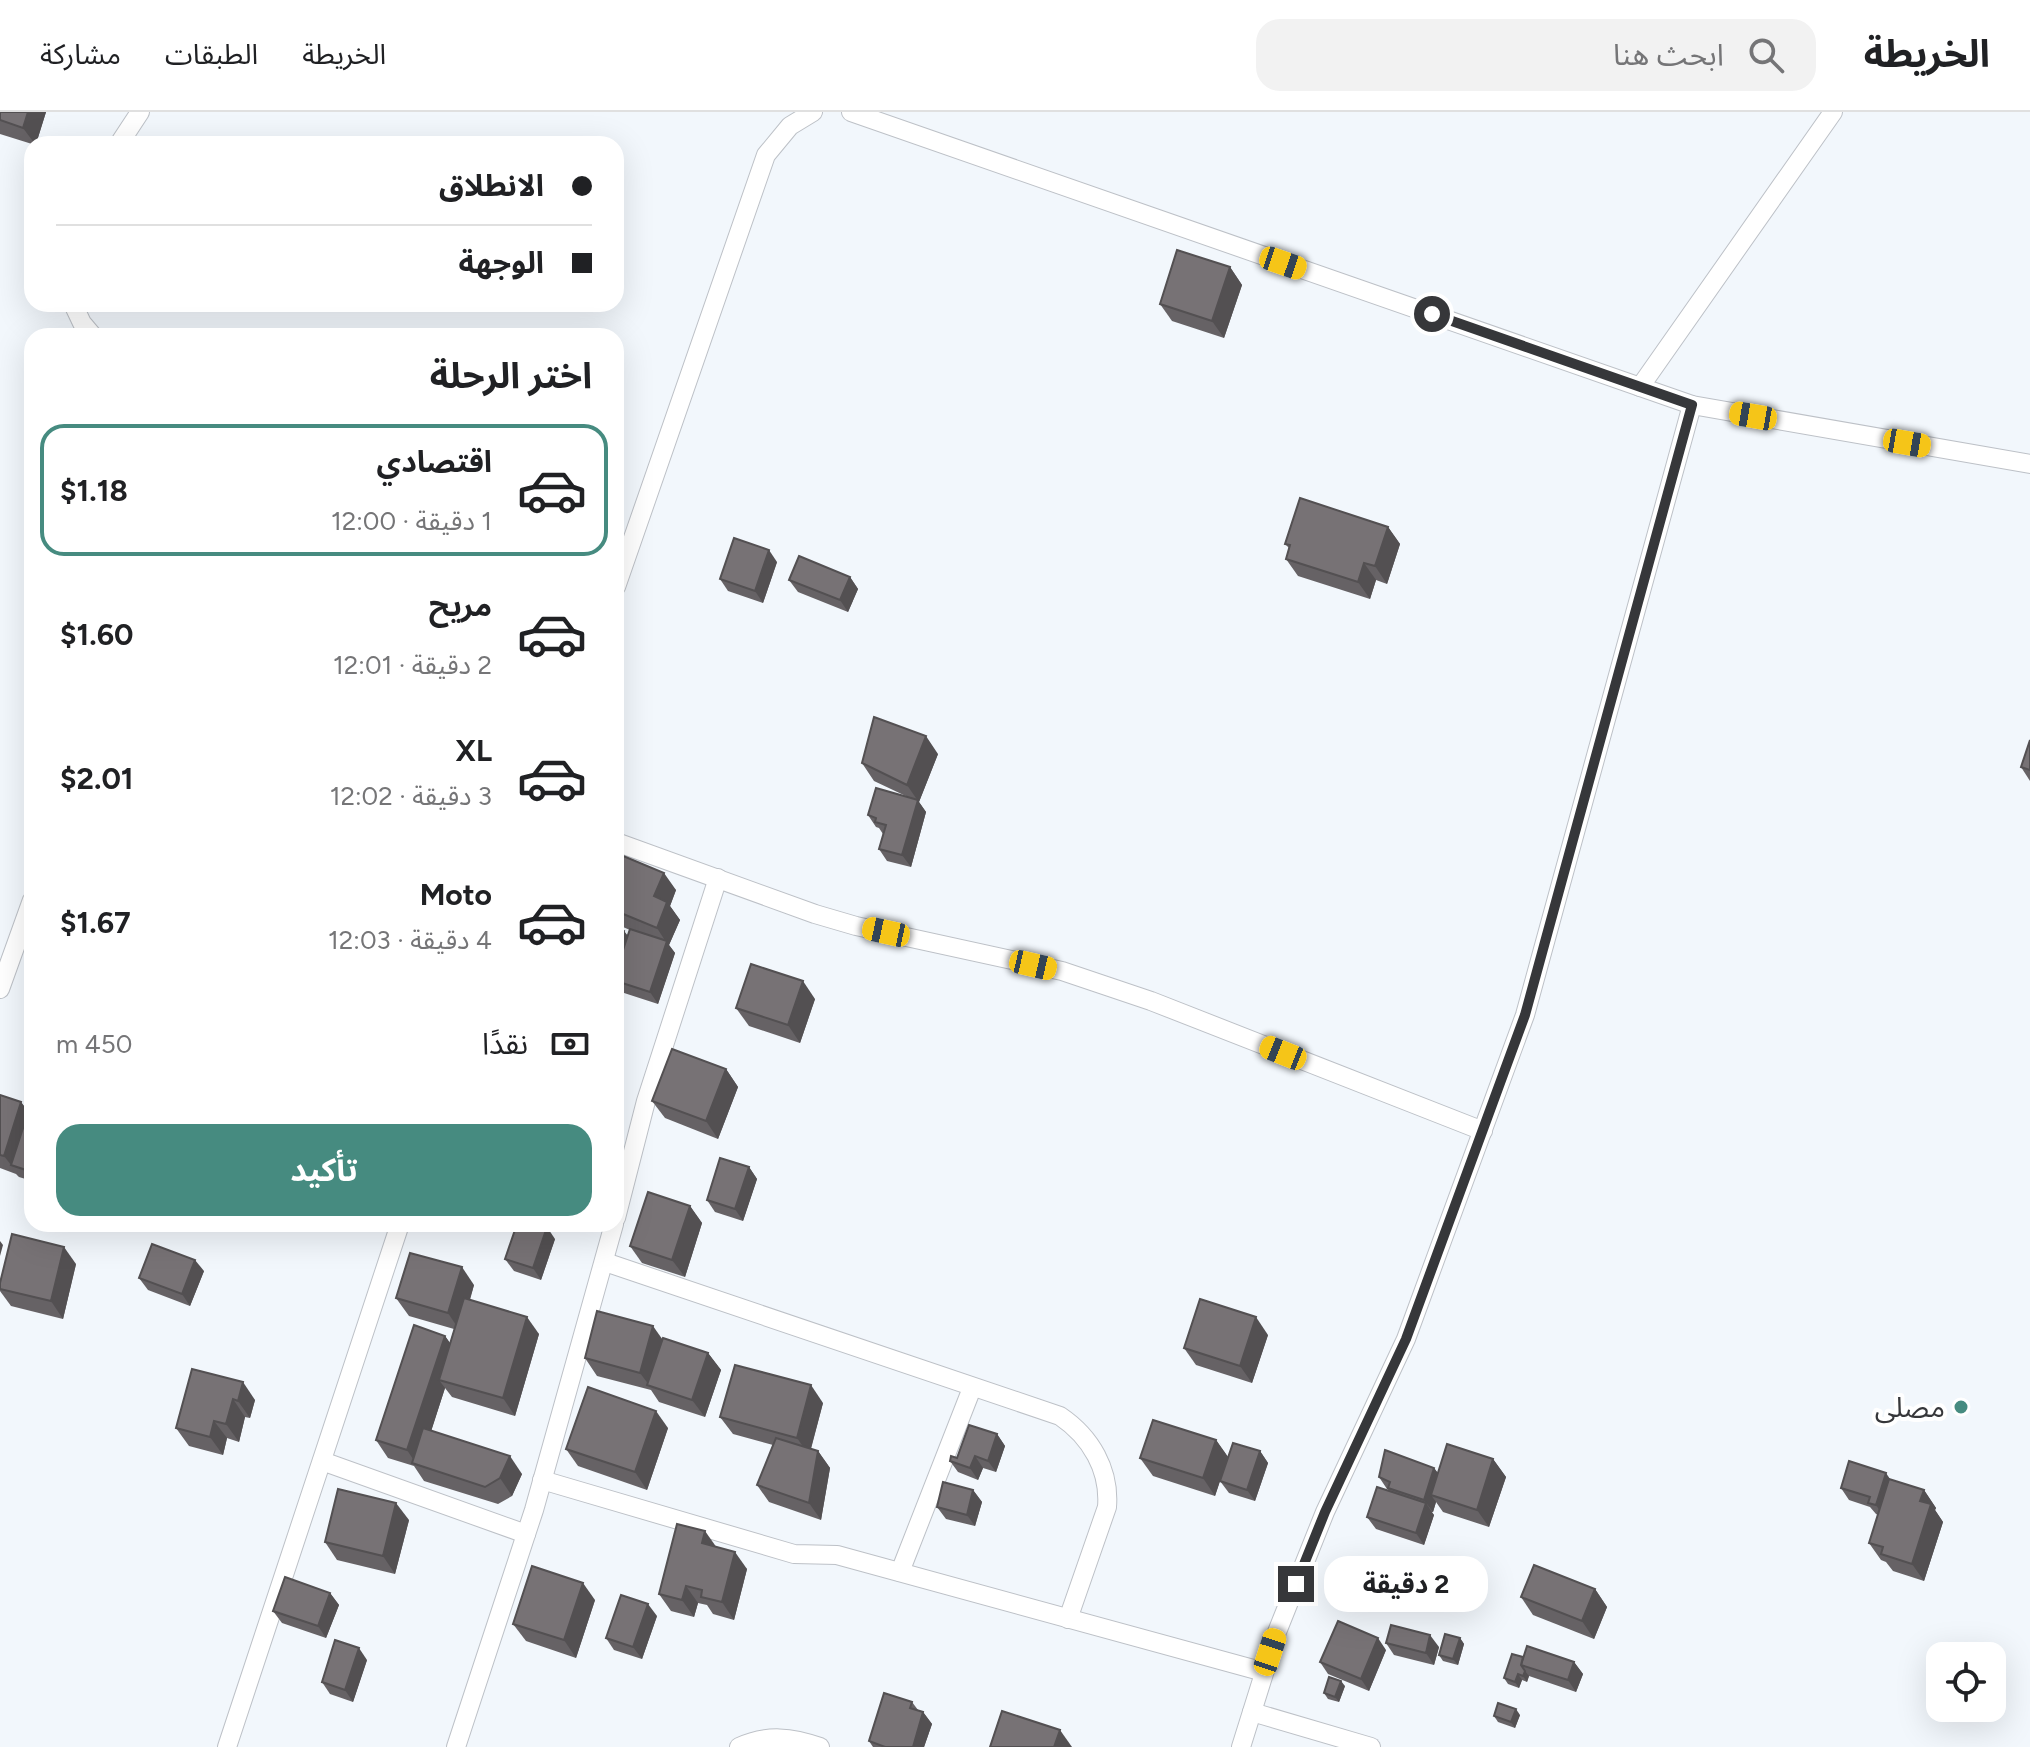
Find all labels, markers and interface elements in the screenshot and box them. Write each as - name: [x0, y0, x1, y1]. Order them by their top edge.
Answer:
- search box: [1256, 19, 1816, 91]
- text: الخريطة: [1864, 31, 1990, 77]
- icon: search: [1744, 33, 1788, 77]
- text: ابحث هنا: [1613, 36, 1724, 73]
- text: مشاركة: [40, 37, 121, 71]
- text: الطبقات: [165, 37, 258, 71]
- text: الخريطة: [302, 37, 386, 71]
- text: الانطلاق: [439, 167, 544, 204]
- text: الوجهة: [459, 244, 544, 281]
- car: [1256, 244, 1310, 282]
- route start: [1414, 296, 1450, 332]
- text: اختر الرحلة: [430, 354, 592, 397]
- car: [1727, 400, 1779, 432]
- car: [1881, 427, 1933, 459]
- text: اقتصادي: [377, 443, 492, 480]
- icon: car: [516, 454, 588, 526]
- text: $1.18: [60, 472, 128, 509]
- text: 1 دقيقة · 12:00: [331, 505, 492, 537]
- text: مريح: [429, 587, 492, 624]
- icon: car: [516, 598, 588, 670]
- text: $1.60: [60, 616, 134, 653]
- text: 2 دقيقة · 12:01: [333, 649, 492, 681]
- text: XL: [456, 732, 492, 769]
- icon: car: [516, 742, 588, 814]
- text: $2.01: [60, 760, 134, 797]
- text: 3 دقيقة · 12:02: [330, 780, 492, 812]
- text: Moto: [420, 876, 492, 913]
- icon: car: [516, 886, 588, 958]
- text: $1.67: [60, 904, 131, 941]
- car: [860, 915, 912, 949]
- text: 4 دقيقة · 12:03: [328, 924, 492, 956]
- car: [1007, 948, 1059, 982]
- icon: cash: [548, 1022, 592, 1066]
- text: نقدًا: [482, 1025, 528, 1062]
- text: 450 m: [56, 1028, 132, 1060]
- car: [1256, 1033, 1310, 1073]
- button: تأكيد: [56, 1124, 592, 1216]
- place label: مصلى: [1875, 1390, 1945, 1424]
- marker: مصلى: [1952, 1398, 1970, 1416]
- callout: 2 دقيقة: [1324, 1556, 1488, 1612]
- route end: [1278, 1566, 1314, 1602]
- text: 2 دقيقة: [1363, 1568, 1449, 1600]
- car: [1251, 1625, 1289, 1679]
- map controls: [1926, 1642, 2006, 1722]
- button: locate: [1926, 1642, 2006, 1722]

